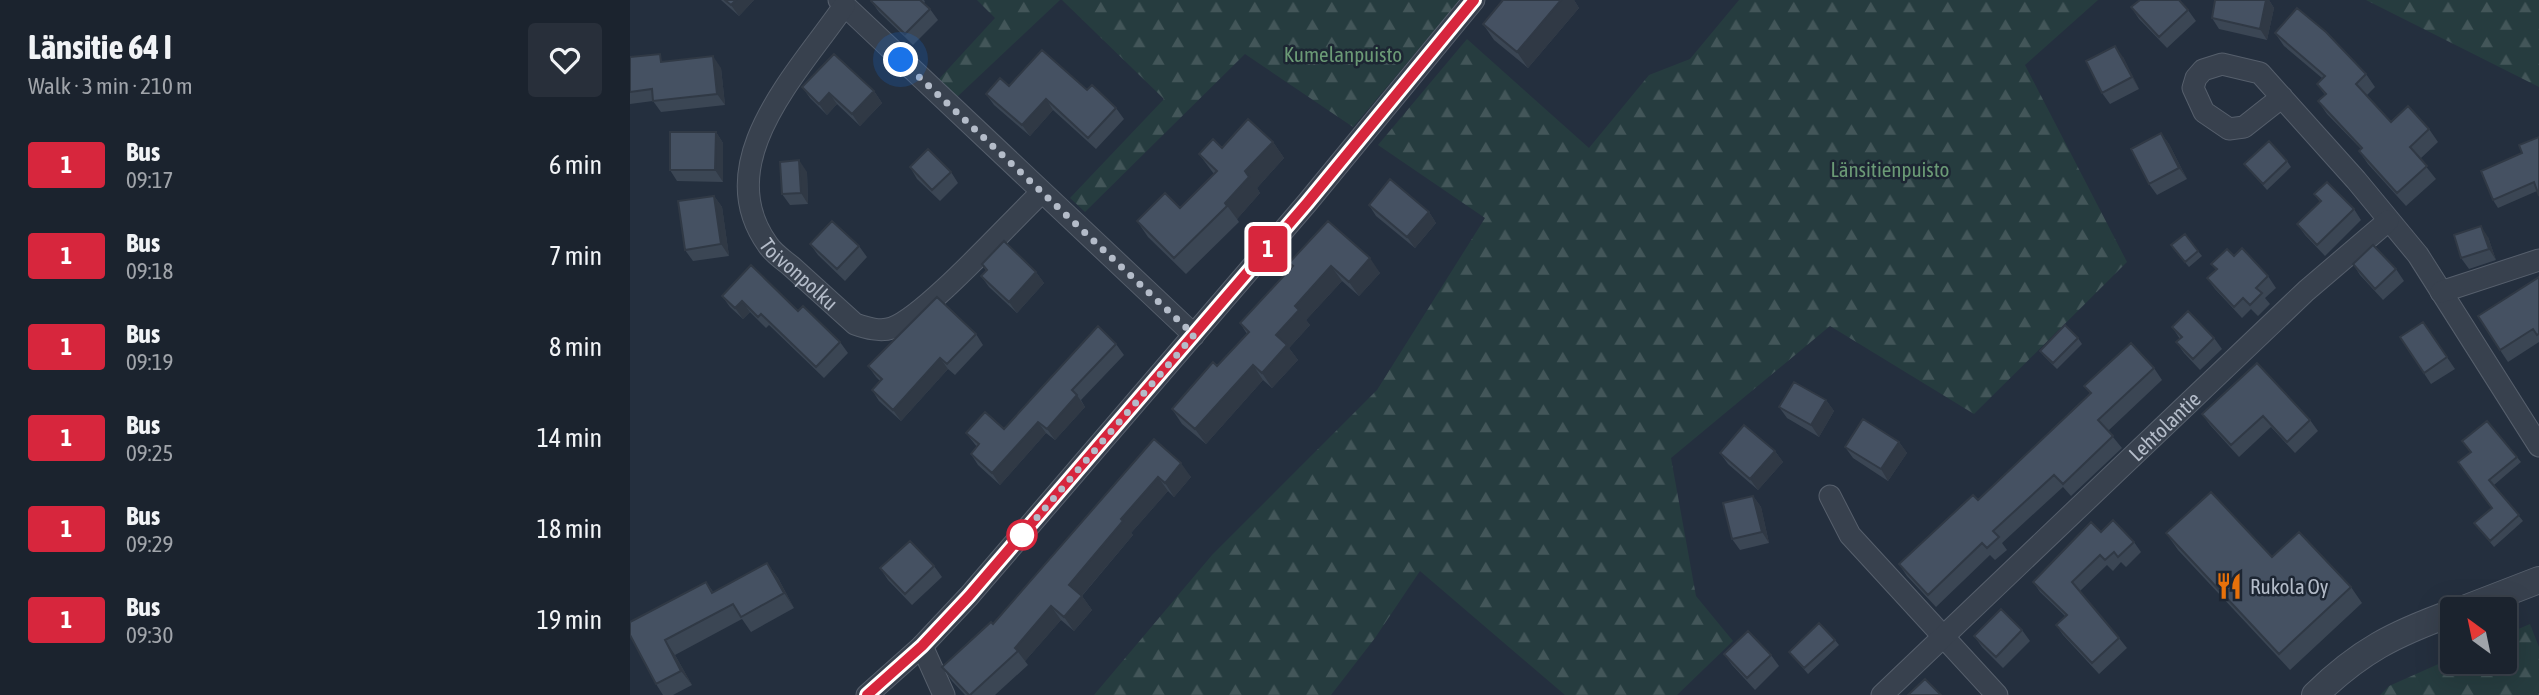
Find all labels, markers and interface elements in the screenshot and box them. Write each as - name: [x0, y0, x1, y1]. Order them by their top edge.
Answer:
- button: heart: [528, 23, 602, 97]
- text: Länsitie 64 I: [28, 28, 172, 66]
- your location: [883, 42, 918, 77]
- park label: Kumelanpuisto: [1284, 42, 1402, 66]
- text: Walk · 3 min · 210 m: [28, 73, 192, 99]
- text: Bus: [126, 137, 160, 167]
- text: 6 min: [549, 150, 602, 180]
- text: 1: [61, 151, 72, 178]
- park label: Länsitienpuisto: [1831, 157, 1949, 181]
- text: 09:17: [126, 167, 173, 193]
- line badge: 1: [1245, 226, 1291, 272]
- text: Bus: [126, 228, 160, 258]
- street label: Toivonpolku: [755, 234, 843, 315]
- text: 1: [1262, 235, 1274, 262]
- text: 7 min: [549, 241, 602, 271]
- text: 1: [61, 242, 72, 269]
- text: 09:18: [126, 258, 173, 284]
- text: Bus: [126, 319, 160, 349]
- text: 8 min: [549, 332, 602, 362]
- text: 1: [61, 333, 72, 360]
- text: 09:19: [126, 349, 173, 375]
- street label: Lehtolantie: [2124, 386, 2205, 466]
- text: Bus: [126, 410, 160, 440]
- text: 14 min: [537, 423, 602, 453]
- text: 1: [61, 424, 72, 451]
- text: 09:25: [126, 440, 173, 466]
- text: Bus: [126, 501, 160, 531]
- text: 18 min: [537, 514, 602, 544]
- text: 1: [61, 515, 72, 542]
- unlabelled marker: [1007, 520, 1037, 550]
- text: 09:29: [126, 531, 173, 557]
- restaurant icon: Rukola Oy: [2214, 571, 2244, 601]
- place label: Rukola Oy: [2250, 574, 2329, 598]
- text: Bus: [126, 592, 160, 622]
- north arrow: [2440, 597, 2516, 674]
- map controls: [2440, 597, 2517, 674]
- text: 19 min: [537, 605, 602, 635]
- text: 1: [61, 606, 72, 633]
- text: 09:30: [126, 622, 173, 648]

